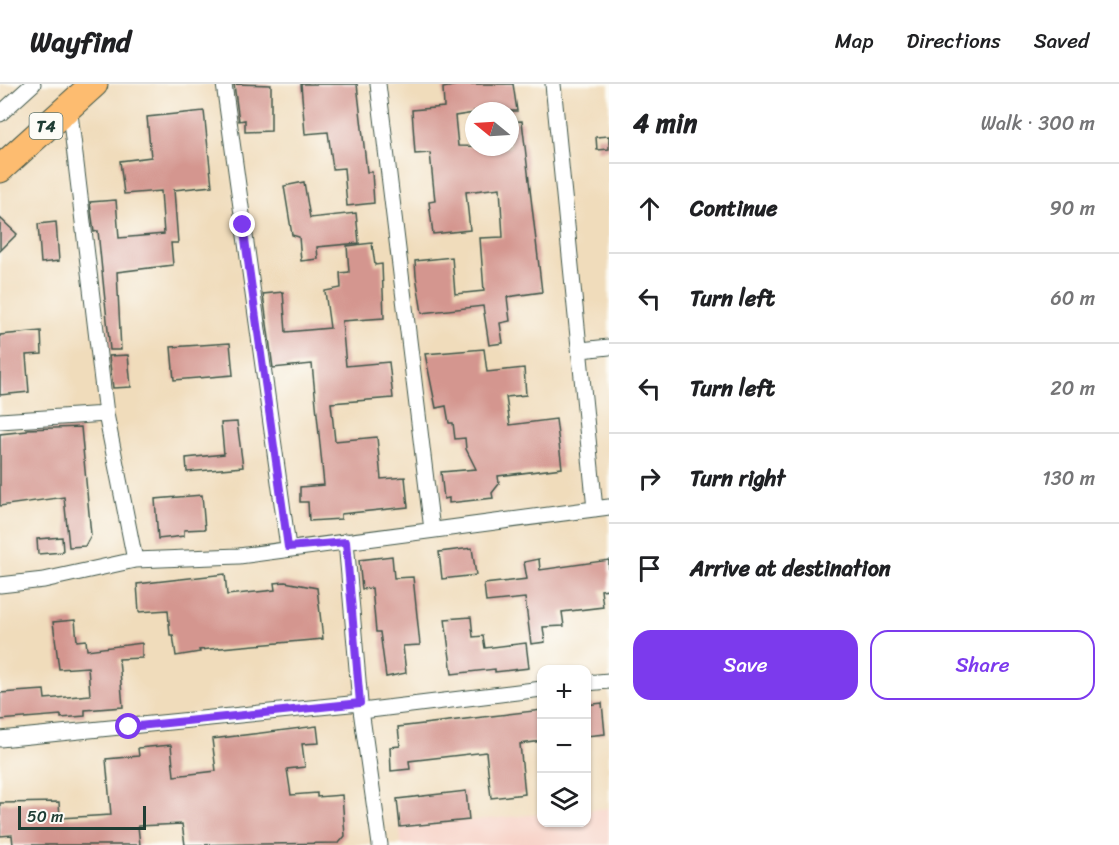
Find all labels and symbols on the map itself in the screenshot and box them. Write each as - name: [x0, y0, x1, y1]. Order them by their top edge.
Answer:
- north arrow: [465, 102, 519, 156]
- road number: T4: [30, 113, 63, 139]
- route end: [229, 211, 255, 237]
- route start: [115, 713, 141, 739]
- scale bar: [18, 803, 146, 830]

